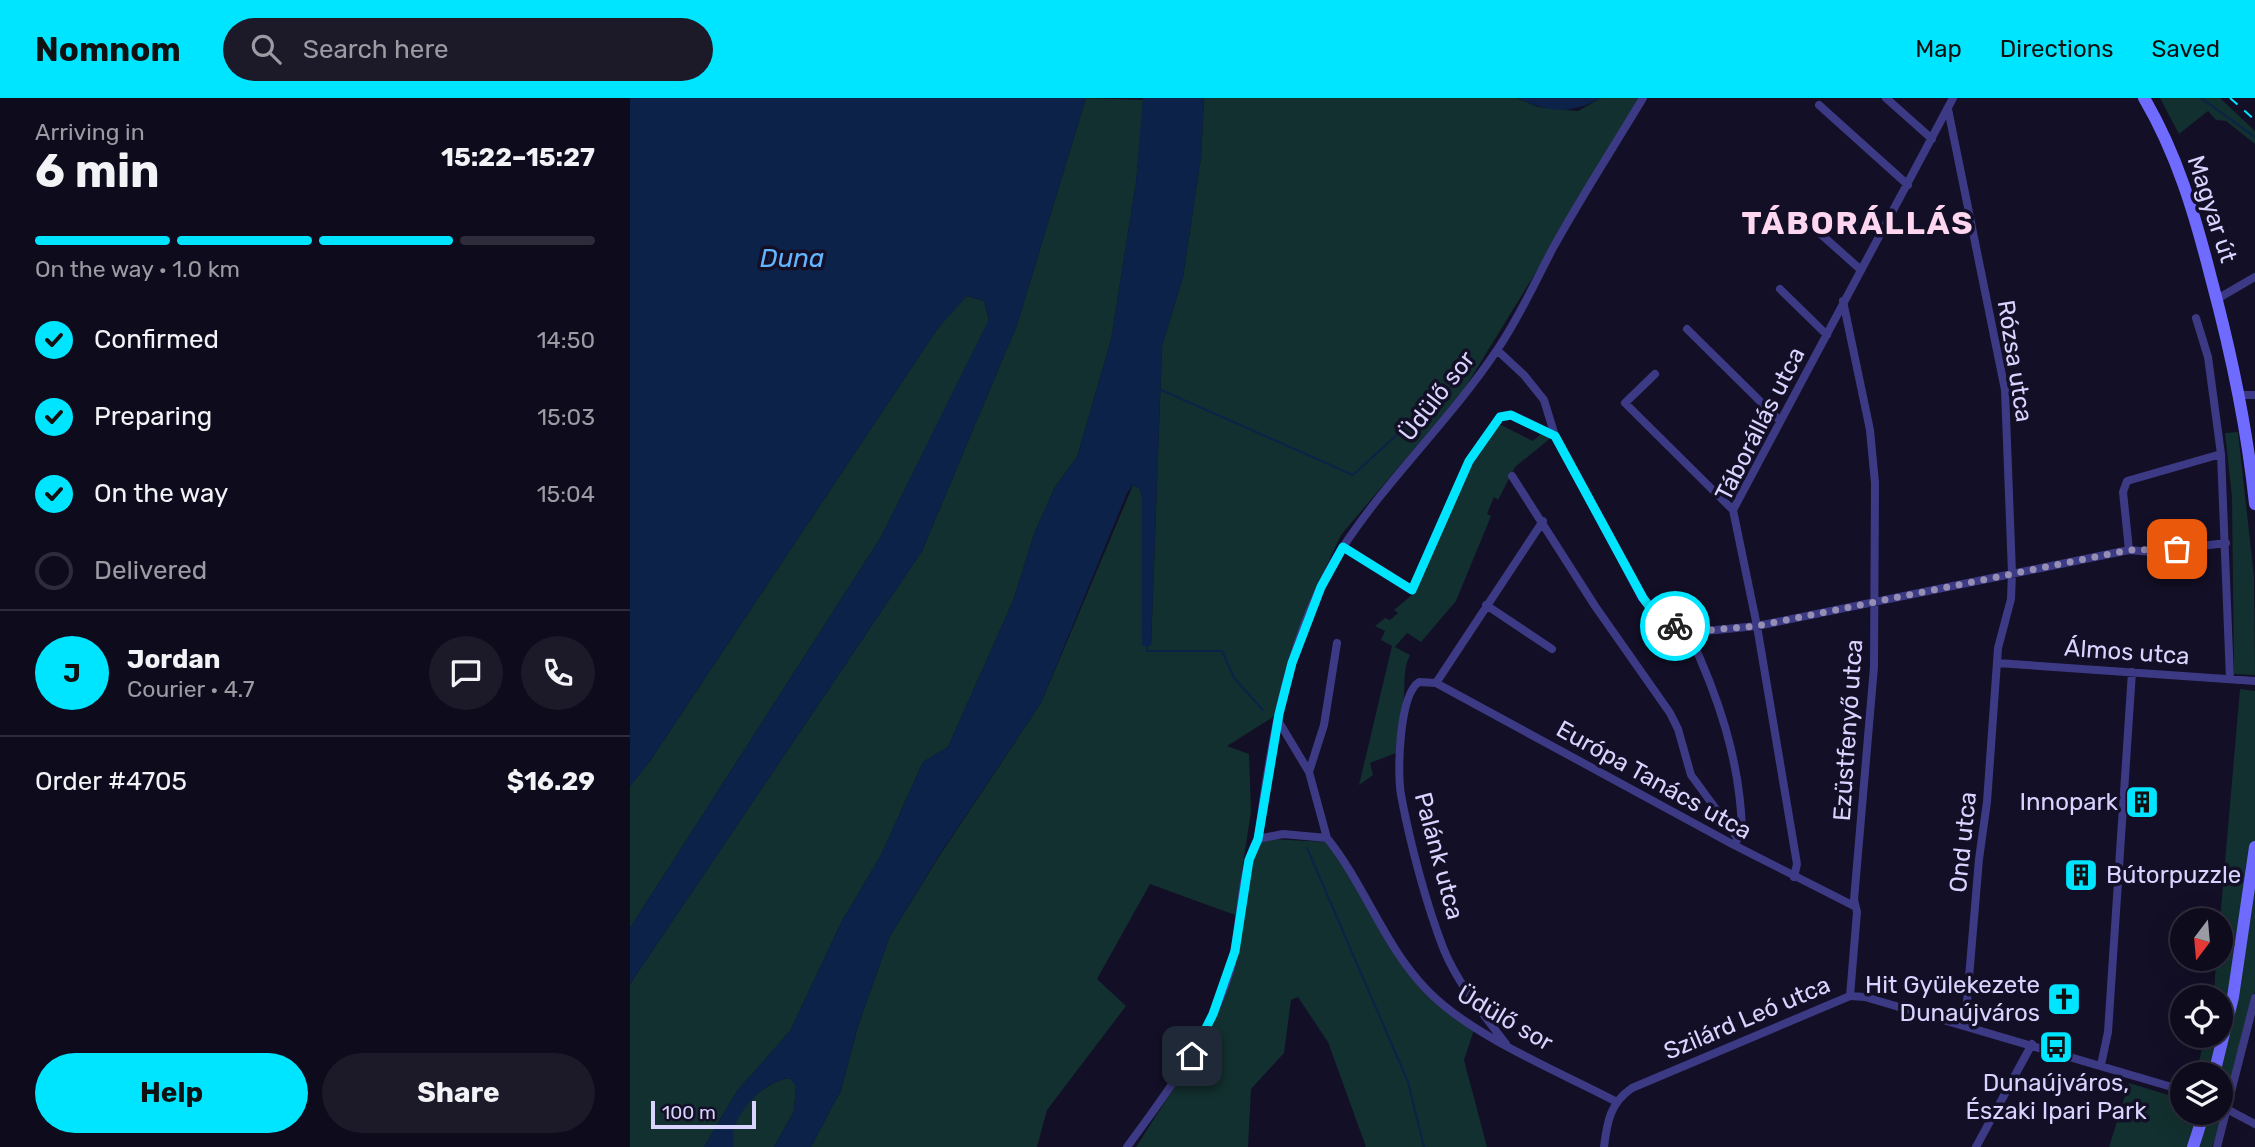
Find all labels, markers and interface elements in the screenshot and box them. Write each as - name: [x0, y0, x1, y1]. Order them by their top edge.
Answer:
- search box: [223, 18, 713, 81]
- text: Nomnom: [35, 30, 181, 69]
- icon: search: [247, 30, 285, 68]
- text: Search here: [303, 34, 449, 65]
- text: Map: [1915, 35, 1962, 63]
- text: Directions: [2000, 35, 2113, 63]
- text: Saved: [2151, 35, 2220, 63]
- text: Arriving in: [35, 118, 145, 146]
- text: 15:22–15:27: [441, 142, 595, 173]
- text: 6 min: [35, 144, 160, 199]
- street label: Magyar út: [2182, 152, 2242, 266]
- district label: TÁBORÁLLÁS: [1741, 204, 1975, 242]
- water label: Duna: [760, 243, 824, 274]
- text: On the way · 1.0 km: [35, 255, 240, 283]
- street label: Rózsa utca: [1992, 298, 2038, 424]
- icon: check: [35, 321, 73, 359]
- text: Confirmed: [94, 324, 219, 355]
- text: 14:50: [537, 326, 595, 354]
- street label: Táborállás utca: [1709, 343, 1811, 505]
- street label: Üdülő sor: [1393, 346, 1481, 446]
- icon: check: [35, 398, 73, 436]
- text: Preparing: [94, 401, 212, 432]
- text: 15:03: [537, 403, 595, 431]
- icon: check: [35, 475, 73, 513]
- text: On the way: [94, 478, 228, 509]
- text: 15:04: [537, 480, 595, 508]
- pin: [2147, 519, 2207, 579]
- icon: bag: [2158, 530, 2196, 568]
- text: Delivered: [94, 555, 207, 586]
- courier: [1640, 591, 1710, 661]
- icon: bike: [1656, 607, 1694, 645]
- street label: Álmos utca: [2063, 634, 2191, 670]
- button: chat: [429, 636, 503, 710]
- button: phone: [521, 636, 595, 710]
- street label: Ezüstfenyő utca: [1828, 638, 1868, 822]
- text: Jordan: [127, 644, 220, 675]
- text: J: [63, 658, 81, 689]
- text: Courier · 4.7: [127, 675, 254, 703]
- street label: Európa Tanács utca: [1552, 715, 1756, 845]
- text: Order #4705: [35, 766, 187, 797]
- text: $16.29: [507, 766, 595, 797]
- building icon: Innopark: [2123, 783, 2161, 821]
- place label: Innopark: [2020, 788, 2119, 816]
- street label: Palánk utca: [1409, 789, 1469, 923]
- street label: Ond utca: [1944, 790, 1982, 894]
- building icon: Bútorpuzzle: [2062, 856, 2100, 894]
- place label: Bútorpuzzle: [2106, 861, 2241, 889]
- north arrow: [2170, 908, 2233, 971]
- map controls: [2170, 908, 2233, 1125]
- street label: Szilárd Leó utca: [1660, 970, 1834, 1066]
- place label: Hit Gyülekezete Dunaújváros: [1865, 971, 2040, 1027]
- street label: Üdülő sor: [1452, 979, 1558, 1057]
- church icon: Hit Gyülekezete Dunaújváros: [2045, 980, 2083, 1018]
- button: locate: [2170, 985, 2233, 1048]
- pin: [1162, 1026, 1222, 1086]
- bus stop icon: Dunaújváros, Északi Ipari Park: [2037, 1028, 2075, 1066]
- icon: home: [1173, 1037, 1211, 1075]
- button: Help: [35, 1053, 308, 1133]
- button: Share: [322, 1053, 595, 1133]
- button: layers: [2170, 1062, 2233, 1125]
- place label: Dunaújváros, Északi Ipari Park: [1965, 1069, 2147, 1125]
- scale bar: [651, 1098, 756, 1130]
- text: 100 m: [662, 1101, 716, 1124]

